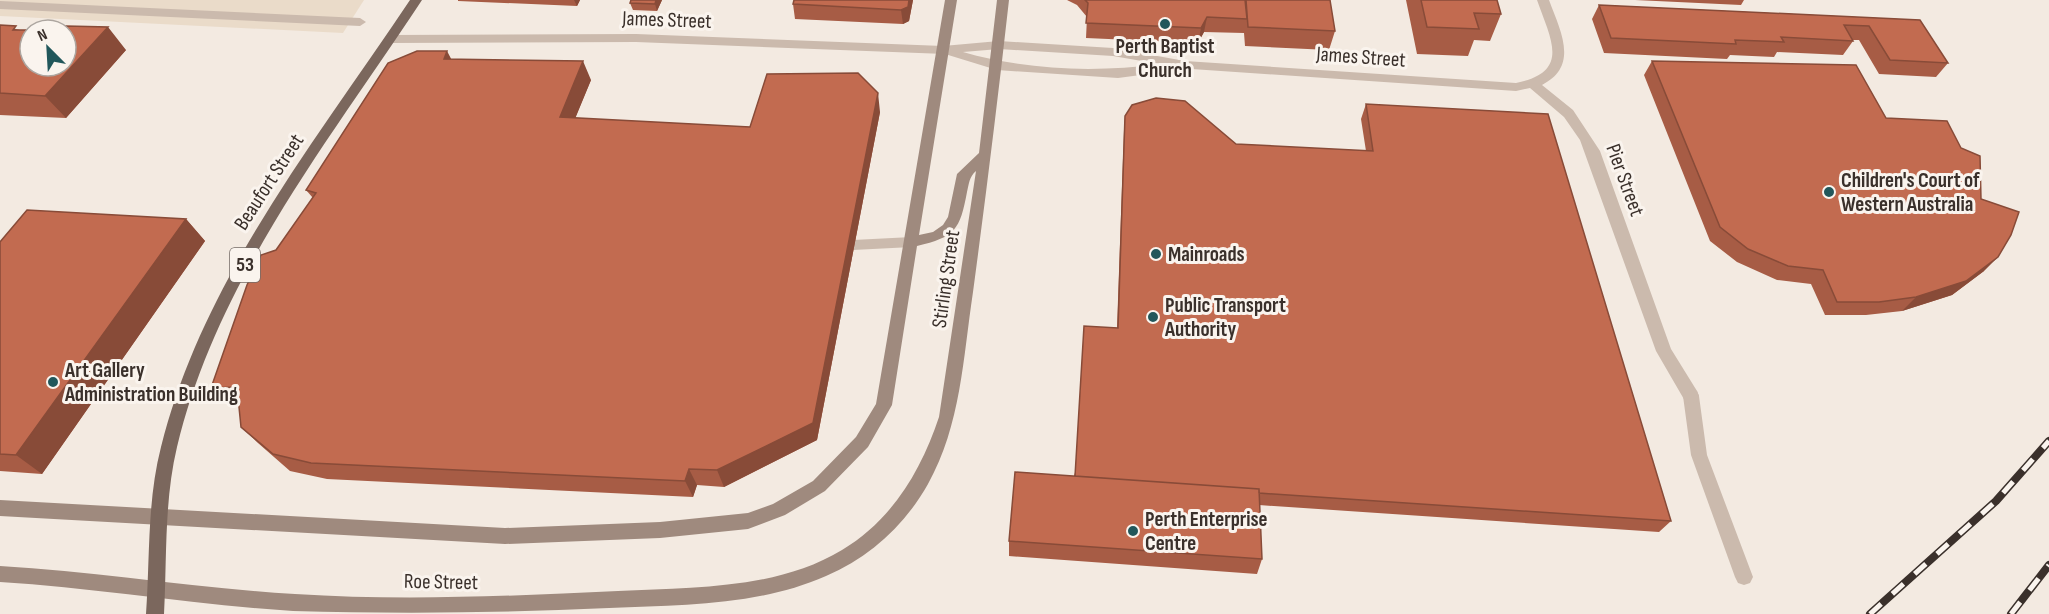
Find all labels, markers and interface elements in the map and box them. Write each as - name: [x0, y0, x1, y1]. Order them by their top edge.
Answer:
- street label: James Street: [621, 6, 712, 34]
- marker: Perth Baptist Church: [1158, 17, 1172, 31]
- north arrow: [18, 18, 78, 78]
- text: N: [35, 25, 50, 46]
- place label: Perth Baptist Church: [1116, 34, 1214, 83]
- street label: James Street: [1314, 41, 1407, 73]
- street label: Beaufort Street: [229, 129, 309, 235]
- street label: Pier Street: [1600, 141, 1650, 219]
- place label: Children's Court of Western Australia: [1841, 168, 1980, 217]
- marker: Children's Court of Western Australia: [1822, 185, 1836, 199]
- street label: Stirling Street: [927, 228, 965, 330]
- place label: Mainroads: [1168, 242, 1245, 267]
- marker: Mainroads: [1149, 247, 1163, 261]
- road number: 53: [230, 248, 260, 282]
- place label: Public Transport Authority: [1164, 293, 1286, 342]
- marker: Public Transport Authority: [1146, 310, 1160, 324]
- place label: Art Gallery Administration Building: [64, 358, 238, 407]
- marker: Art Gallery Administration Building: [46, 375, 60, 389]
- place label: Perth Enterprise Centre: [1145, 507, 1268, 556]
- marker: Perth Enterprise Centre: [1126, 524, 1140, 538]
- street label: Roe Street: [404, 569, 478, 595]

